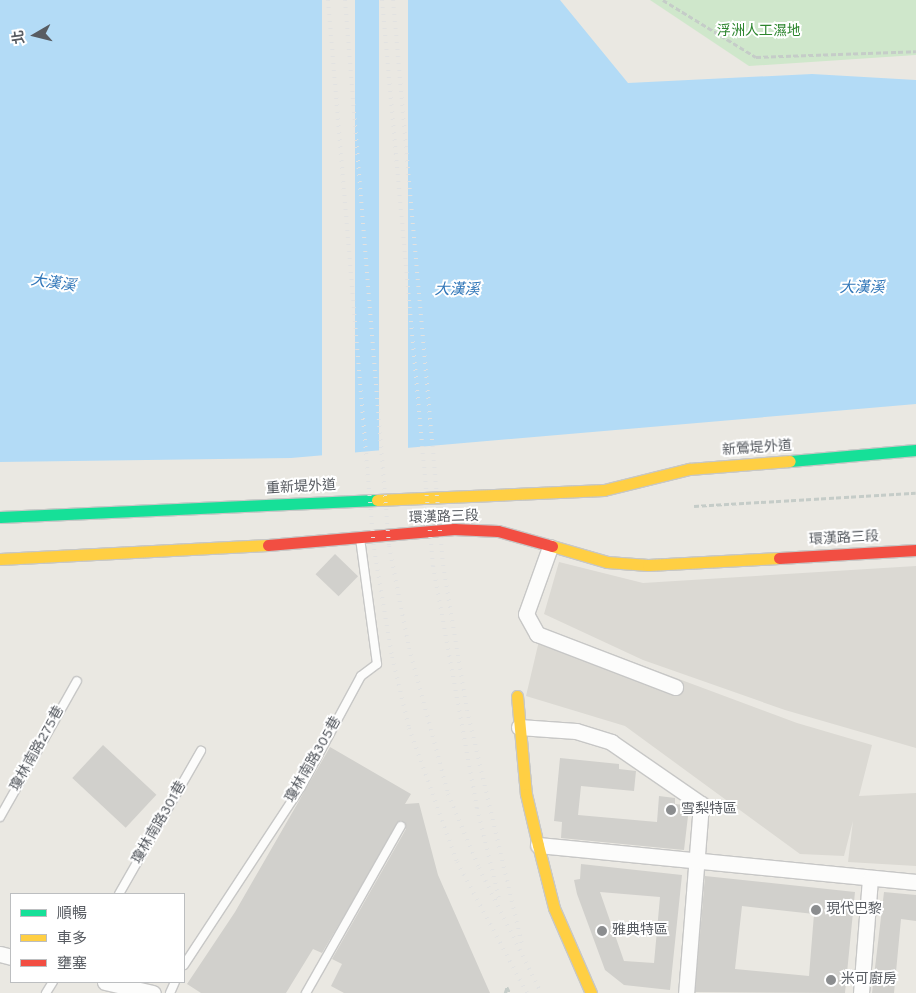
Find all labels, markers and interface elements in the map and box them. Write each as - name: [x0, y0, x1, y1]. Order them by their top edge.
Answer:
- north arrow: [10, 10, 60, 60]
- park label: 浮洲人工濕地: [717, 24, 801, 40]
- text: 北: [10, 29, 29, 45]
- water label: 大漢溪: [29, 272, 77, 296]
- water label: 大漢溪: [840, 280, 884, 298]
- water label: 大漢溪: [435, 282, 479, 300]
- street label: 新鶯堤外道: [721, 438, 793, 460]
- street label: 重新堤外道: [266, 478, 336, 498]
- street label: 環漢路三段: [409, 508, 479, 528]
- street label: 環漢路三段: [809, 529, 879, 549]
- street label: 瓊林南路275巷: [8, 704, 68, 794]
- street label: 瓊林南路305巷: [283, 714, 345, 806]
- street label: 瓊林南路301巷: [130, 779, 190, 867]
- place label: 雪梨特區: [681, 802, 737, 818]
- marker: 雪梨特區: [665, 804, 677, 816]
- legend: [10, 893, 185, 983]
- place label: 現代巴黎: [826, 902, 882, 918]
- marker: 現代巴黎: [810, 904, 822, 916]
- text: 順暢: [57, 905, 87, 924]
- place label: 雅典特區: [612, 923, 668, 939]
- marker: 雅典特區: [596, 925, 608, 937]
- text: 車多: [57, 930, 87, 949]
- text: 壅塞: [57, 955, 87, 974]
- place label: 米可廚房: [841, 972, 897, 988]
- marker: 米可廚房: [825, 974, 837, 986]

